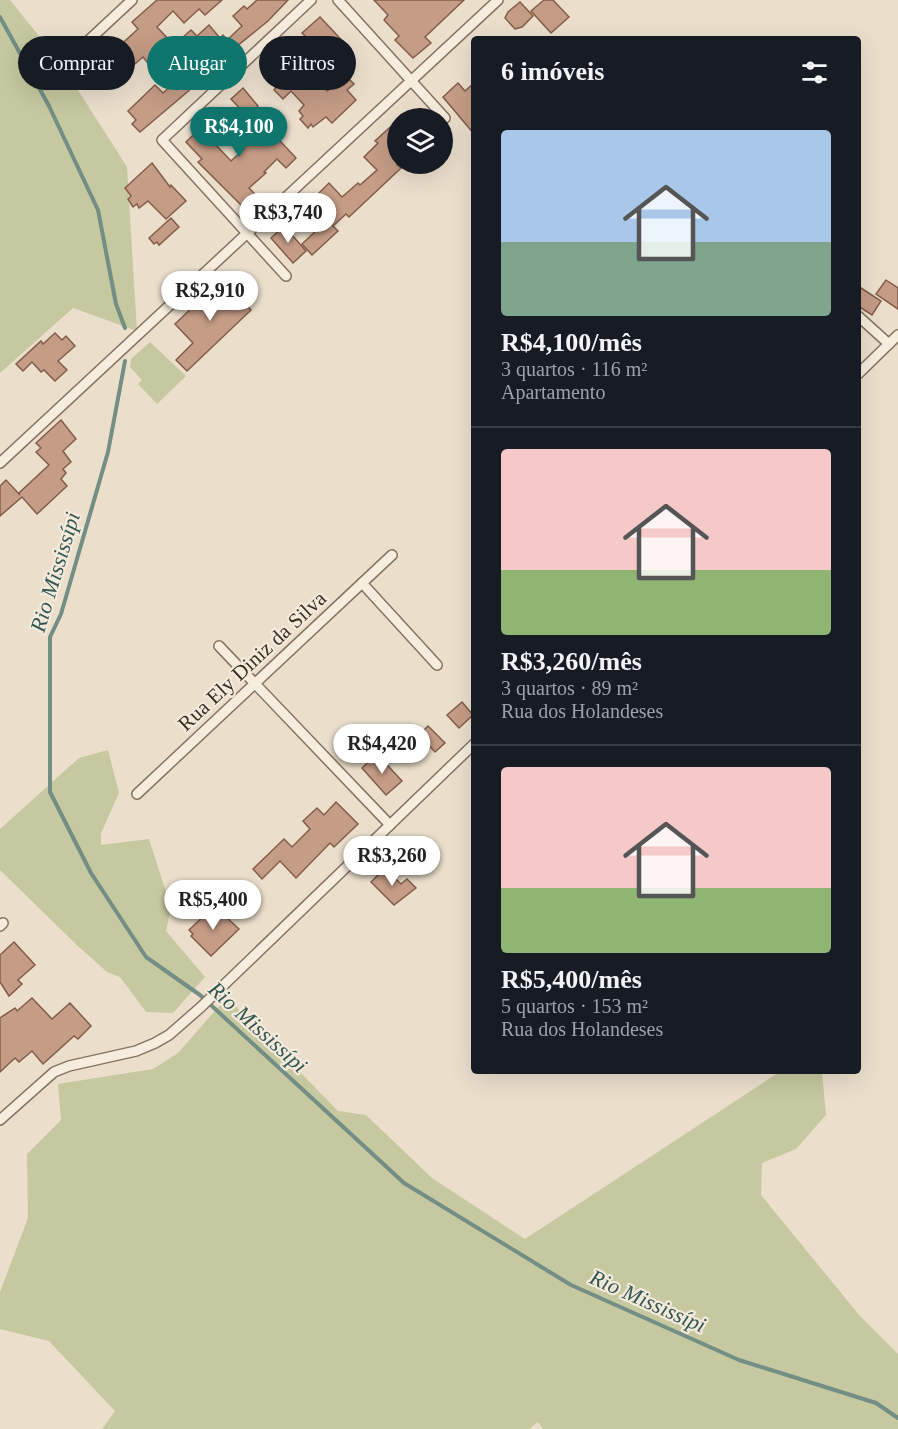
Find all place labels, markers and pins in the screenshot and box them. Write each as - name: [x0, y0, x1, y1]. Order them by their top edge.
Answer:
- pin: R$4,100: [184, 107, 294, 158]
- pin: R$3,740: [233, 193, 343, 244]
- pin: R$2,910: [155, 271, 265, 322]
- pin: R$4,420: [327, 724, 437, 775]
- pin: R$3,260: [337, 836, 447, 887]
- pin: R$5,400: [158, 880, 268, 931]

